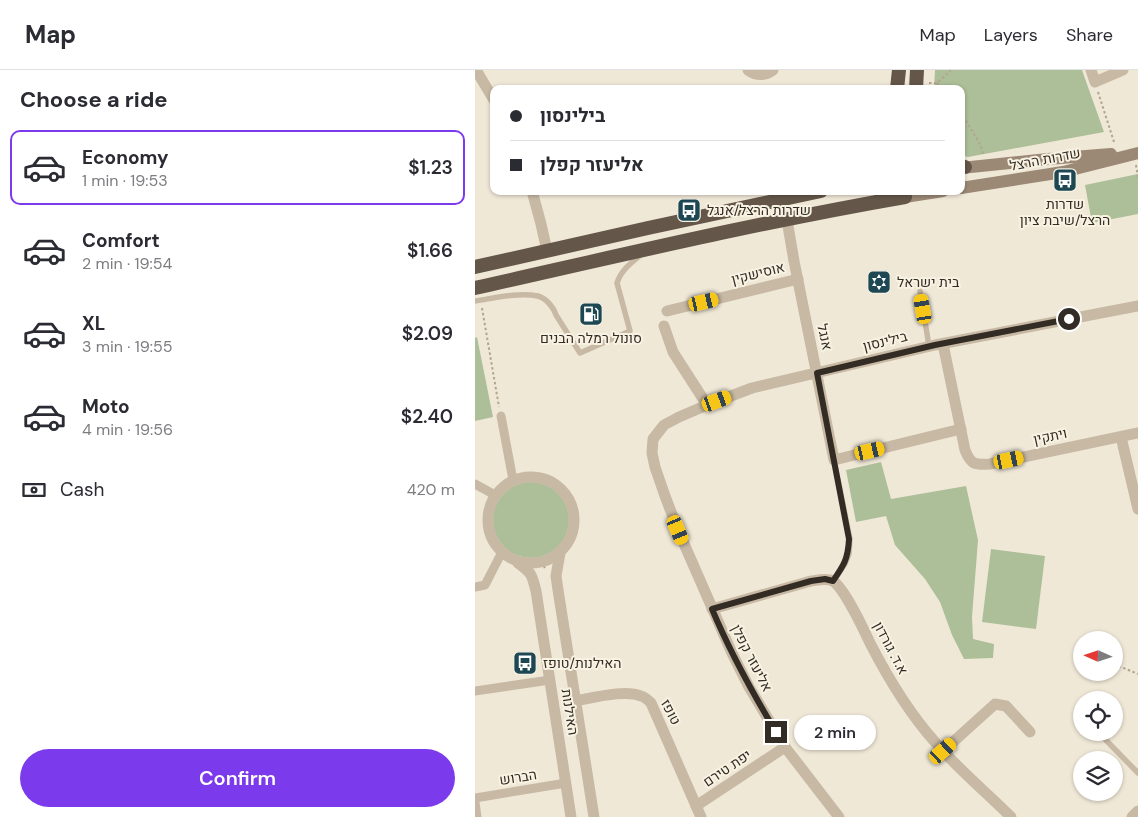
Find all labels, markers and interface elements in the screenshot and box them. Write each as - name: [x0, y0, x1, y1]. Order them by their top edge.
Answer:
- text: Map: [25, 19, 76, 50]
- text: Map: [920, 23, 956, 47]
- text: Layers: [984, 23, 1038, 47]
- text: Share: [1066, 23, 1113, 47]
- text: Choose a ride: [20, 85, 168, 114]
- text: בילינסון: [540, 103, 605, 128]
- street label: שדרות הרצל: [1008, 143, 1082, 175]
- icon: car: [22, 145, 67, 190]
- text: Economy: [82, 145, 169, 170]
- text: אליעזר קפלן: [540, 152, 644, 177]
- text: $1.23: [408, 155, 453, 180]
- bus stop icon: שדרות הרצל/שיבת ציון: [1052, 167, 1078, 193]
- text: 1 min · 19:53: [82, 170, 168, 191]
- place label: שדרות הרצל/שיבת ציון: [1020, 195, 1110, 229]
- bus stop icon: שדרות הרצל/אנגל: [676, 197, 702, 223]
- place label: שדרות הרצל/אנגל: [707, 201, 811, 219]
- icon: car: [22, 228, 67, 273]
- text: Comfort: [82, 228, 160, 253]
- text: $1.66: [407, 238, 453, 263]
- text: 2 min · 19:54: [82, 253, 172, 274]
- street label: אוסישקין: [729, 258, 787, 288]
- synagogue icon: בית ישראל: [866, 269, 892, 295]
- place label: בית ישראל: [897, 273, 960, 291]
- car: [687, 291, 720, 313]
- car: [913, 293, 932, 325]
- fuel station icon: סונול רמלה הבנים: [578, 301, 604, 327]
- route start: [1058, 308, 1080, 330]
- icon: car: [22, 311, 67, 356]
- text: XL: [82, 311, 105, 336]
- text: $2.09: [402, 321, 453, 346]
- street label: אנגל: [813, 322, 837, 352]
- street label: בילינסון: [861, 327, 910, 355]
- place label: סונול רמלה הבנים: [540, 329, 642, 347]
- text: 3 min · 19:55: [82, 336, 172, 357]
- car: [700, 389, 733, 413]
- icon: car: [22, 394, 67, 439]
- text: Moto: [82, 394, 130, 419]
- text: $2.40: [401, 404, 453, 429]
- text: 4 min · 19:56: [82, 419, 173, 440]
- street label: ויתקין: [1031, 424, 1069, 448]
- car: [853, 440, 886, 462]
- car: [992, 450, 1025, 470]
- icon: cash: [20, 476, 48, 504]
- text: Cash: [60, 477, 104, 502]
- text: 420 m: [407, 479, 455, 500]
- car: [665, 513, 690, 547]
- street label: א.ד. גורדון: [870, 618, 912, 678]
- street label: אליעזר קפלן: [727, 622, 777, 695]
- north arrow: [1073, 631, 1123, 681]
- map controls: [1073, 631, 1123, 801]
- bus stop icon: האילנות/טופז: [512, 650, 538, 676]
- place label: האילנות/טופז: [543, 654, 622, 672]
- street label: האילנות: [557, 688, 583, 736]
- button: locate: [1073, 691, 1123, 741]
- street label: טופז: [657, 696, 685, 728]
- callout: 2 min: [793, 714, 876, 750]
- route end: [765, 721, 787, 743]
- text: 2 min: [814, 722, 856, 743]
- car: [926, 735, 959, 767]
- street label: יפת טירם: [700, 745, 754, 791]
- button: Confirm: [20, 749, 455, 807]
- button: layers: [1073, 751, 1123, 801]
- street label: הברוש: [498, 765, 538, 789]

